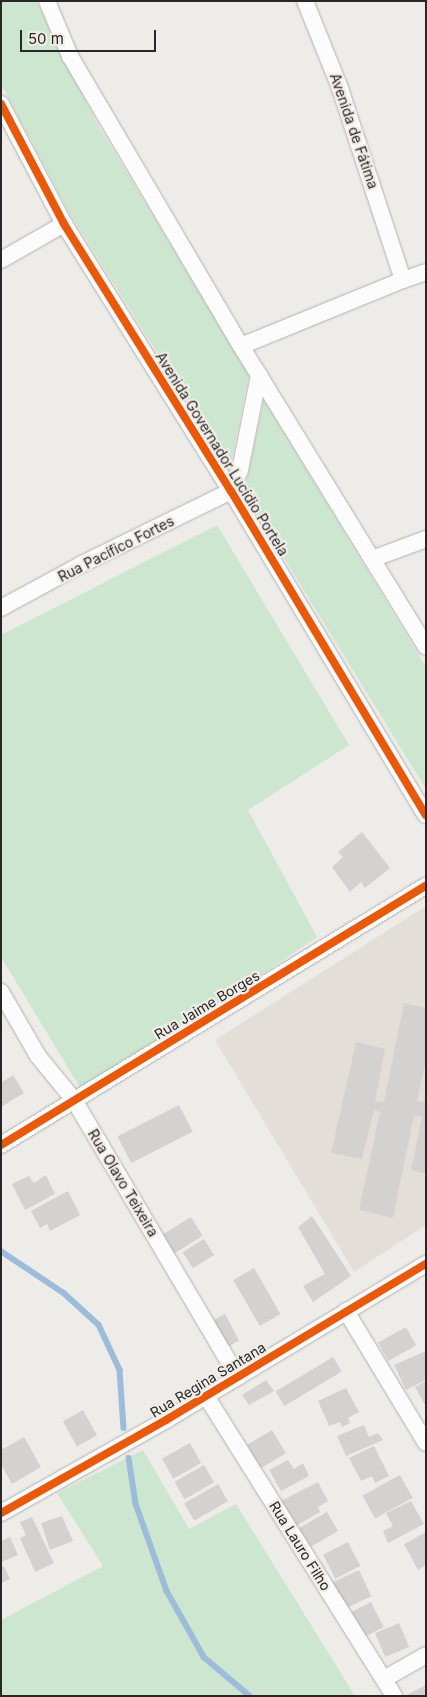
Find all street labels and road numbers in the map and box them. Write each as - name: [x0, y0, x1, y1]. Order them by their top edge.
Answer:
- street label: Avenida de Fátima: [326, 71, 382, 191]
- street label: Avenida Governador Lucídio Portela: [152, 349, 292, 559]
- street label: Rua Pacífico Fortes: [55, 513, 177, 585]
- street label: Rua Jaime Borges: [151, 967, 263, 1043]
- street label: Rua Olavo Teixeira: [84, 1126, 162, 1240]
- street label: Rua Regina Santana: [147, 1339, 269, 1421]
- street label: Rua Lauro Filho: [266, 1498, 334, 1594]

